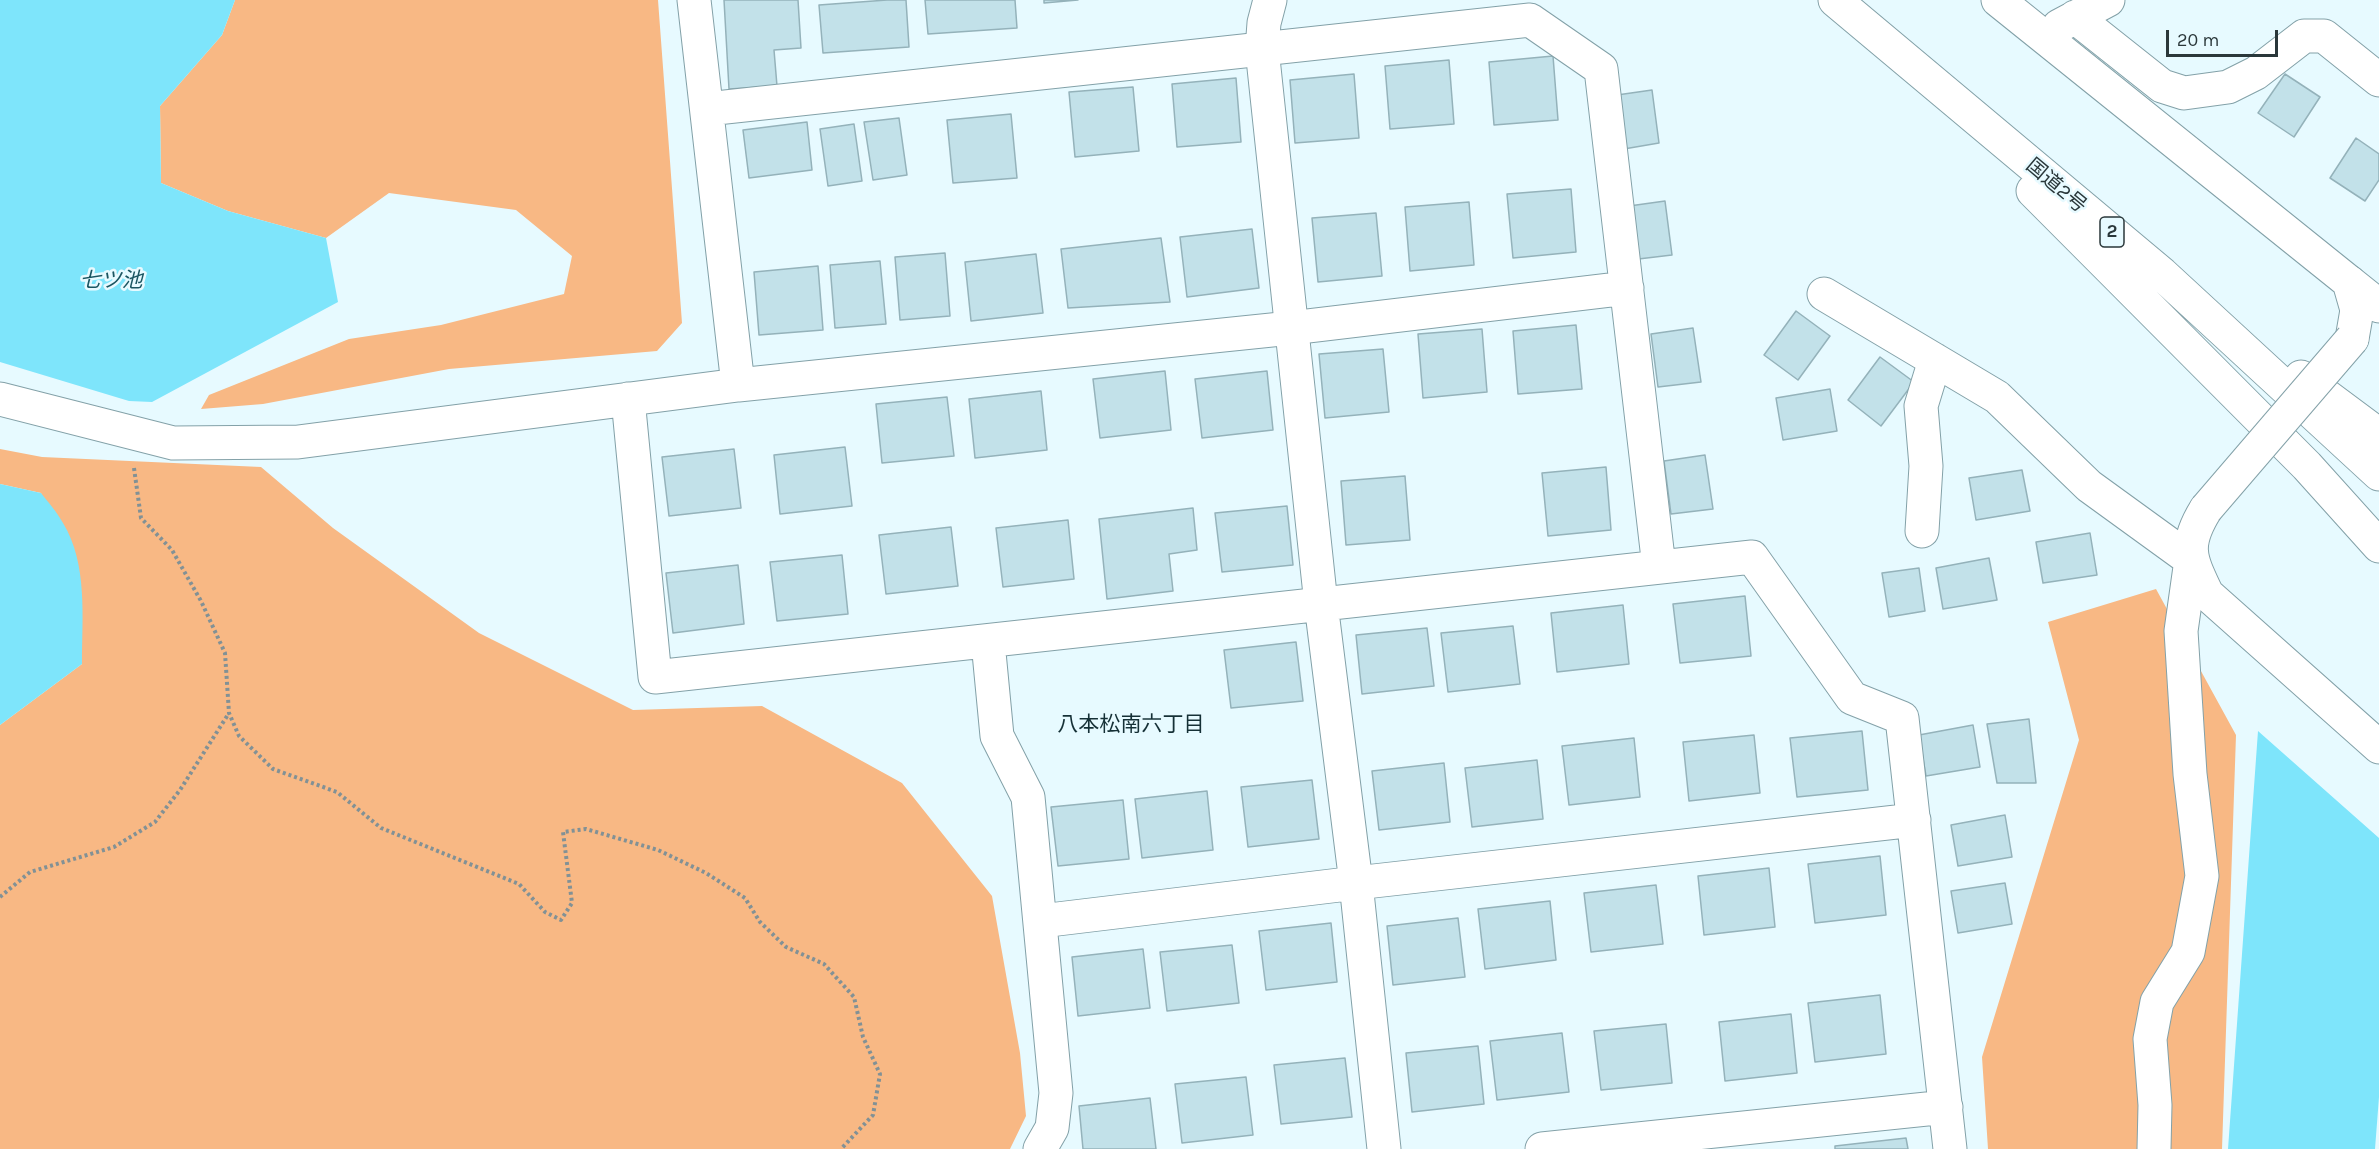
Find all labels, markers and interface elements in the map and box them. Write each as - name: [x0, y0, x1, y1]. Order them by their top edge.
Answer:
- scale bar: [2169, 18, 2282, 56]
- text: 20 m: [2177, 29, 2219, 51]
- street label: 国道2号: [2021, 154, 2091, 218]
- road number: 2: [2100, 217, 2124, 247]
- water label: 七ツ池: [80, 268, 142, 294]
- district label: 八本松南六丁目: [1058, 712, 1204, 738]

